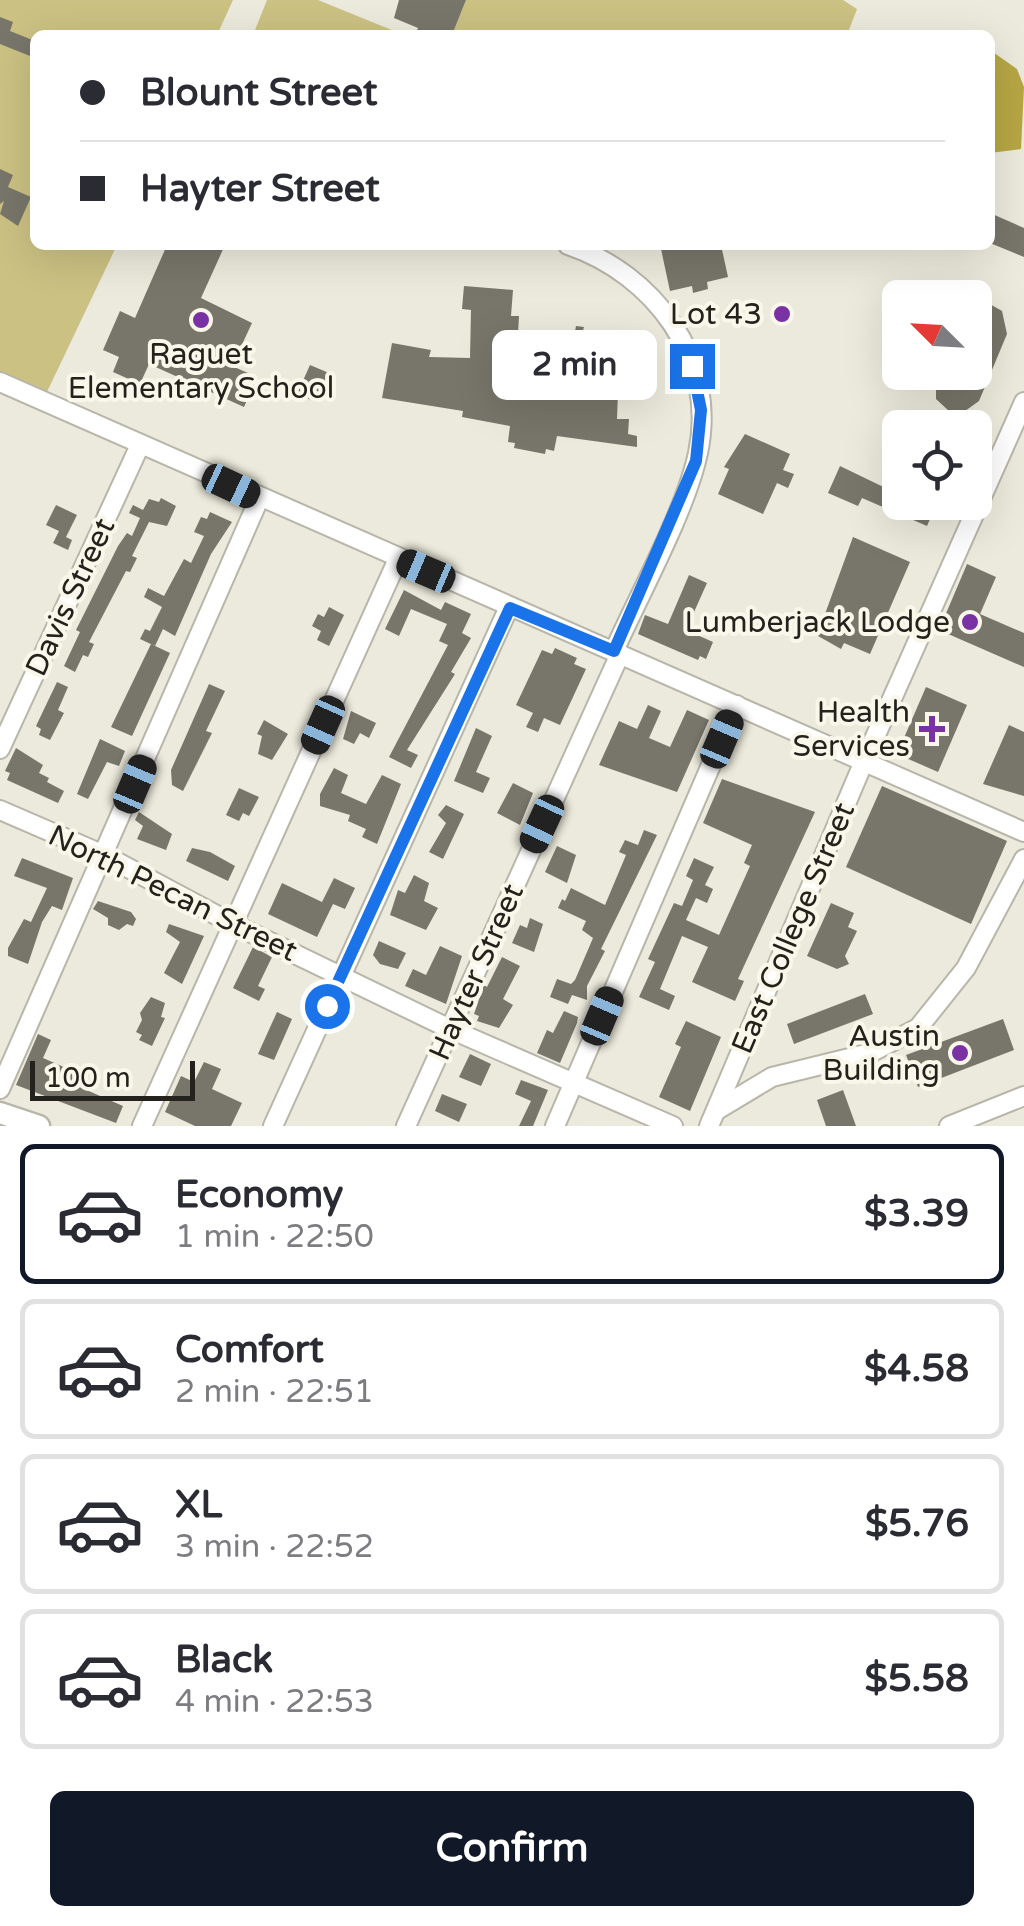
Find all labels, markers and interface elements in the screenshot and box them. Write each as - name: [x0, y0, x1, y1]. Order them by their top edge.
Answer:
- text: Blount Street: [140, 70, 377, 116]
- text: Hayter Street: [140, 166, 380, 212]
- north arrow: [882, 280, 992, 390]
- map controls: [882, 280, 992, 520]
- place label: Lot 43: [670, 296, 762, 333]
- marker: Lot 43: [771, 303, 793, 325]
- marker: Raguet Elementary School: [190, 309, 212, 331]
- callout: 2 min: [492, 331, 657, 401]
- place label: Raguet Elementary School: [68, 336, 334, 407]
- route end: [670, 344, 715, 389]
- text: 2 min: [532, 346, 617, 384]
- button: locate: [882, 410, 992, 520]
- car: [197, 460, 265, 512]
- street label: Davis Street: [18, 512, 123, 682]
- car: [393, 545, 459, 597]
- place label: Lumberjack Lodge: [685, 604, 950, 641]
- marker: Lumberjack Lodge: [959, 611, 981, 633]
- car: [297, 691, 349, 759]
- place label: Health Services: [792, 694, 910, 765]
- car: [696, 706, 748, 772]
- marker: Health Services: [919, 716, 945, 742]
- car: [109, 751, 161, 817]
- car: [516, 790, 568, 858]
- street label: East College Street: [724, 797, 863, 1059]
- street label: North Pecan Street: [42, 817, 303, 970]
- street label: Hayter Street: [421, 878, 532, 1066]
- car: [576, 983, 628, 1049]
- route start: [305, 984, 350, 1029]
- place label: Austin Building: [823, 1018, 940, 1089]
- marker: Austin Building: [949, 1042, 971, 1064]
- scale bar: [30, 1056, 195, 1100]
- text: 100 m: [45, 1061, 131, 1095]
- icon: car: [55, 1169, 145, 1259]
- text: Economy: [175, 1172, 343, 1218]
- text: $3.39: [864, 1191, 969, 1237]
- text: 1 min · 22:50: [175, 1218, 374, 1256]
- icon: car: [55, 1324, 145, 1414]
- text: Comfort: [175, 1327, 324, 1373]
- text: $4.58: [864, 1346, 969, 1392]
- text: 2 min · 22:51: [175, 1373, 374, 1411]
- icon: car: [55, 1479, 145, 1569]
- text: XL: [175, 1482, 222, 1528]
- text: $5.76: [865, 1501, 969, 1547]
- text: 3 min · 22:52: [175, 1528, 374, 1566]
- icon: car: [55, 1634, 145, 1724]
- text: Black: [175, 1637, 273, 1683]
- text: $5.58: [864, 1656, 969, 1702]
- text: 4 min · 22:53: [175, 1683, 374, 1721]
- button: Confirm: [50, 1791, 974, 1906]

